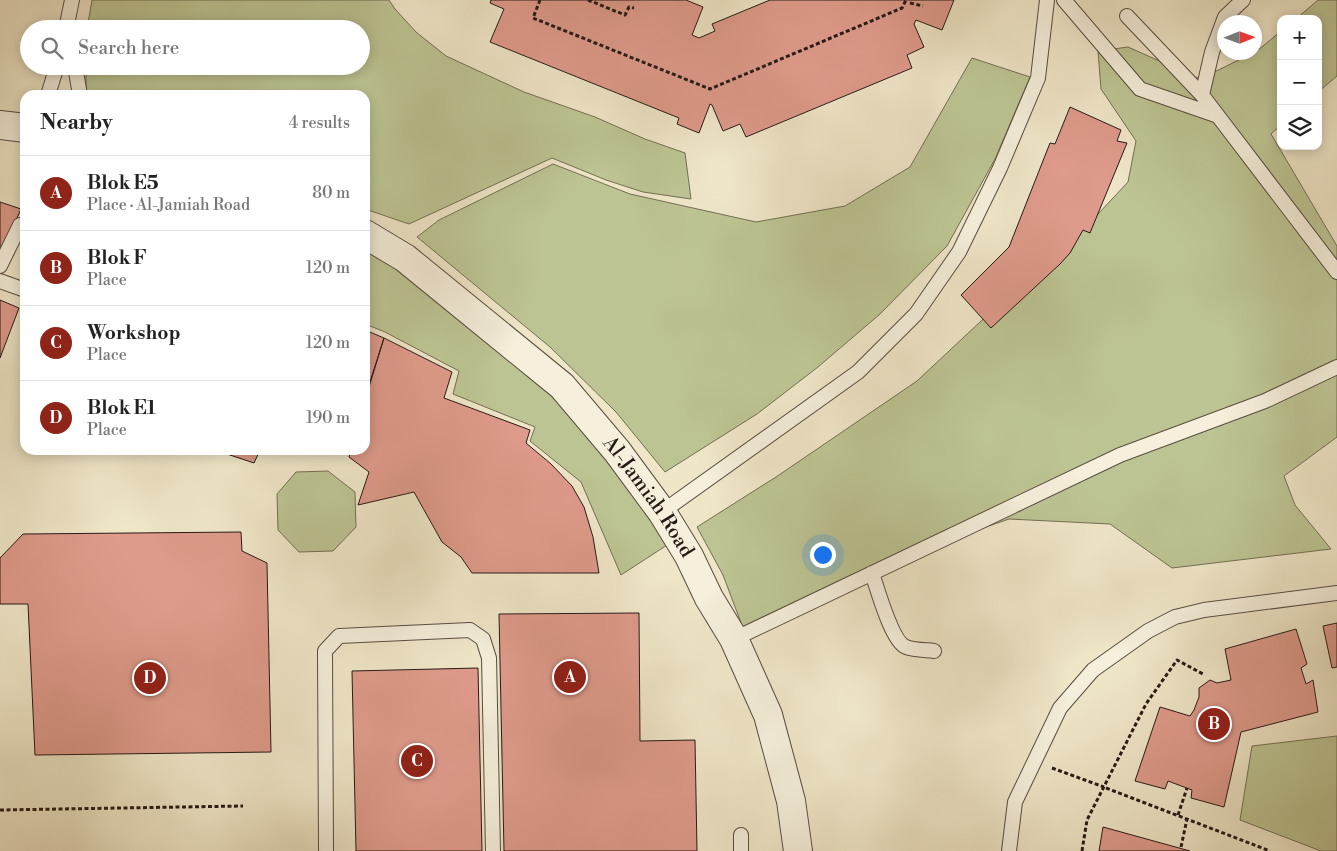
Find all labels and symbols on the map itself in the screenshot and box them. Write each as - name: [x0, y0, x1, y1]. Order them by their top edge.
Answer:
- north arrow: [1217, 15, 1262, 60]
- street label: Al-Jamiah Road: [597, 430, 700, 563]
- your location: [810, 542, 836, 568]
- pin: A: [554, 658, 586, 696]
- pin: D: [134, 659, 166, 697]
- pin: B: [1198, 705, 1230, 743]
- pin: C: [401, 742, 433, 780]

